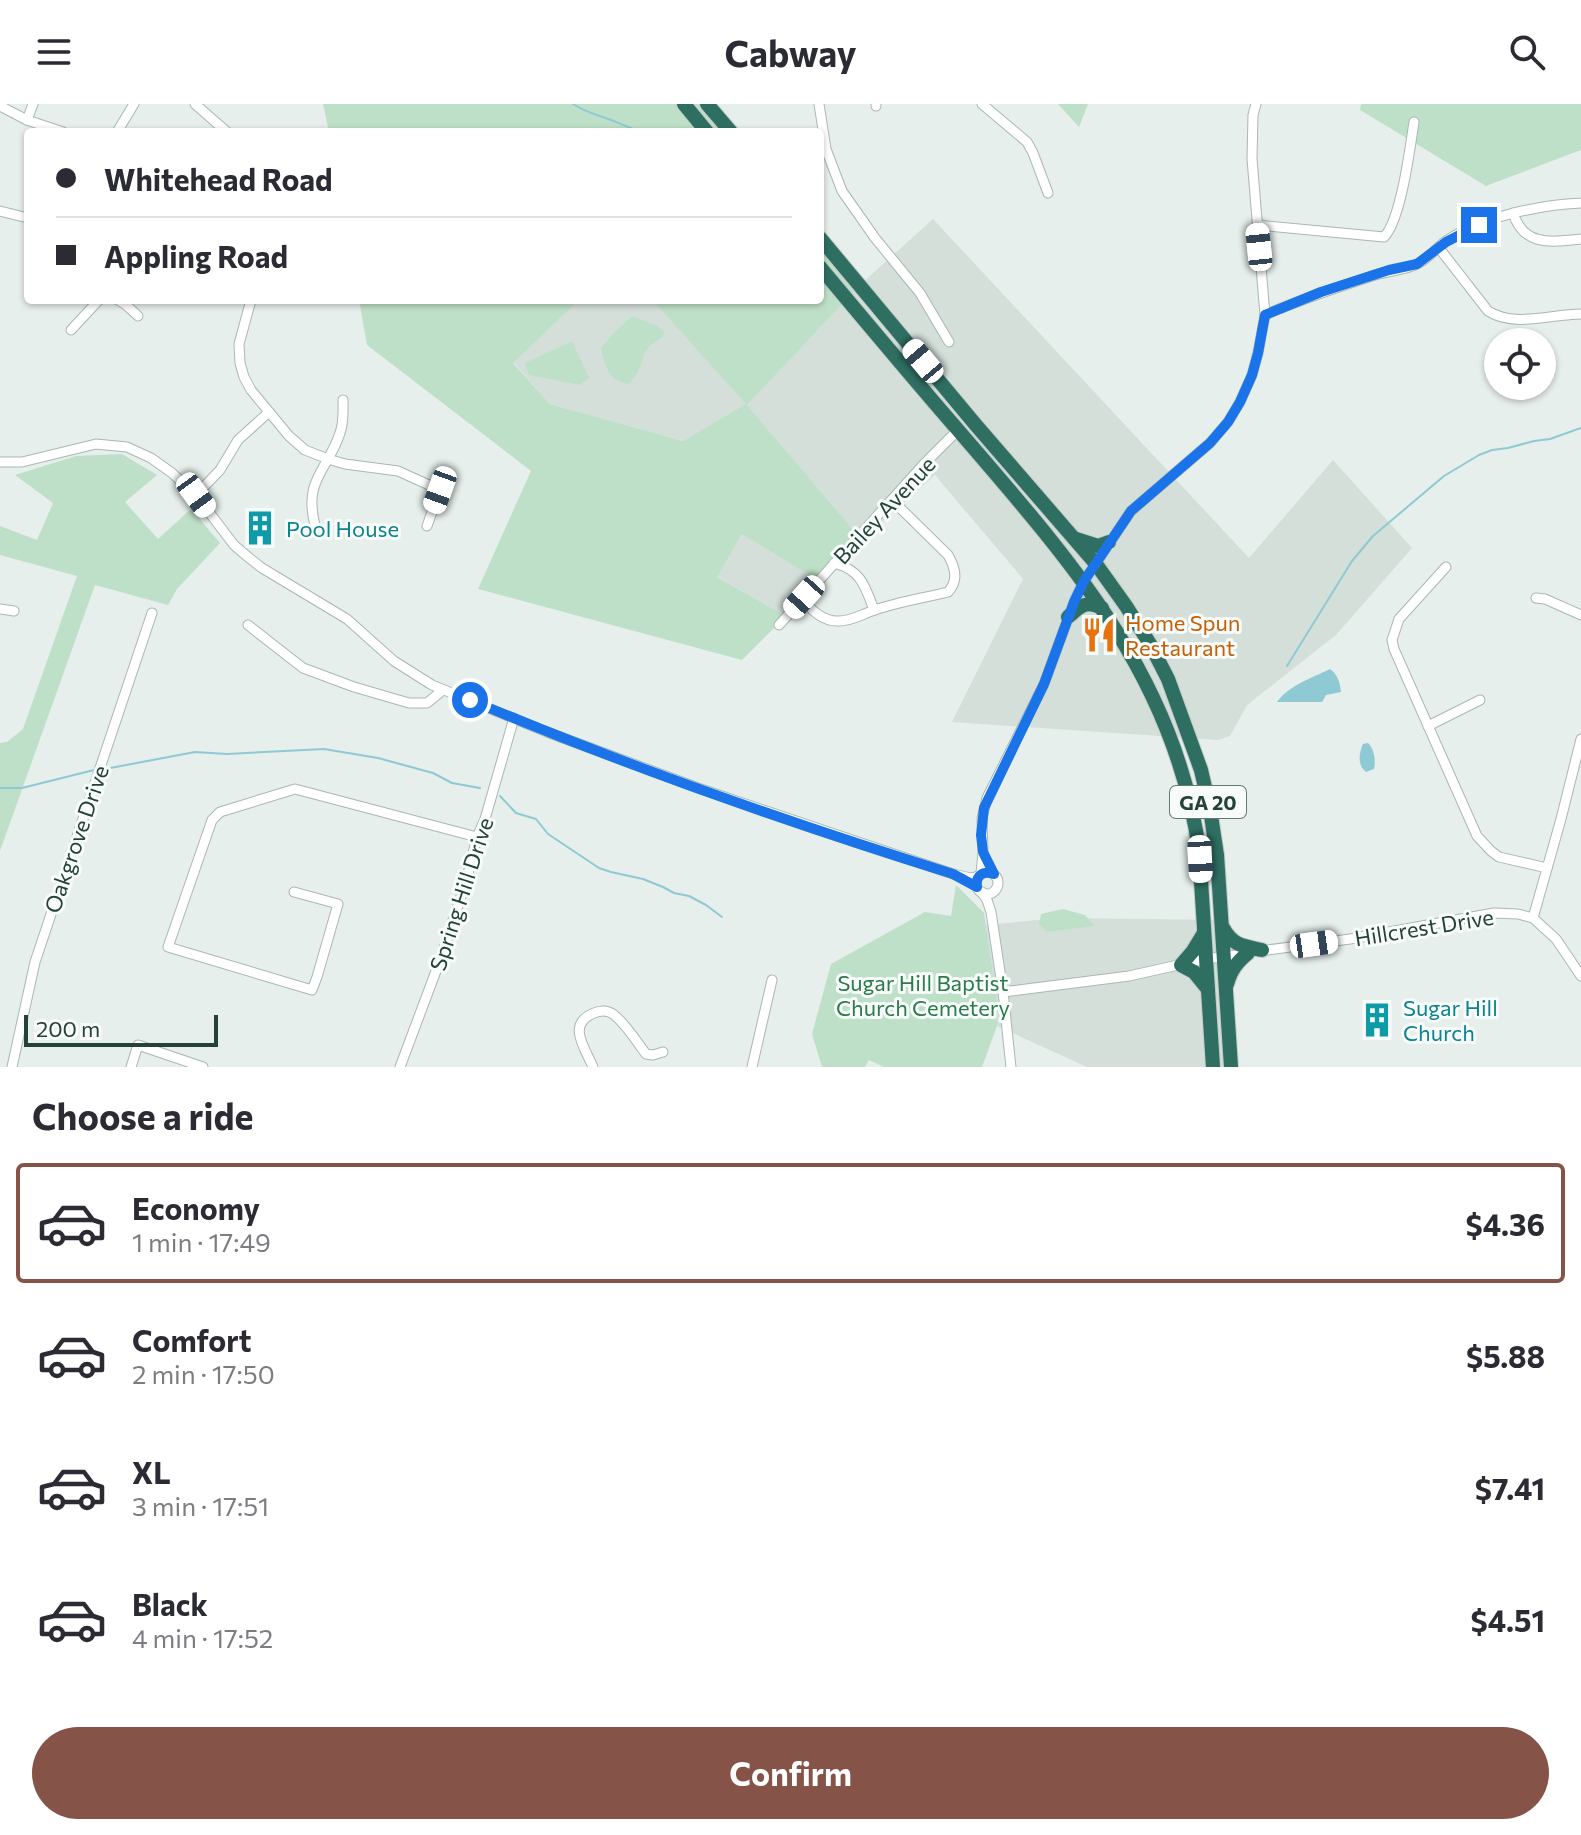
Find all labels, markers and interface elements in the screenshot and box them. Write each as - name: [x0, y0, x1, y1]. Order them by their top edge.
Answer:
- icon: menu: [32, 30, 76, 74]
- text: Cabway: [724, 30, 857, 74]
- icon: search: [1505, 30, 1549, 74]
- text: Whitehead Road: [104, 160, 333, 197]
- route end: [1461, 207, 1497, 243]
- car: [1245, 222, 1273, 272]
- text: Appling Road: [104, 237, 288, 274]
- map controls: [1484, 328, 1556, 400]
- button: locate: [1484, 328, 1556, 400]
- car: [898, 335, 948, 387]
- street label: Bailey Avenue: [827, 451, 941, 569]
- car: [421, 463, 459, 517]
- car: [172, 469, 220, 521]
- building icon: Pool House: [241, 509, 279, 547]
- place label: Pool House: [286, 515, 399, 542]
- car: [779, 571, 829, 623]
- place label: Home Spun Restaurant: [1125, 609, 1240, 661]
- restaurant icon: Home Spun Restaurant: [1080, 616, 1118, 654]
- route start: [452, 682, 488, 718]
- street label: Oakgrove Drive: [38, 762, 114, 916]
- road number: GA 20: [1170, 786, 1246, 818]
- street label: Spring Hill Drive: [423, 814, 499, 974]
- car: [1187, 834, 1213, 884]
- street label: Hillcrest Drive: [1352, 903, 1496, 951]
- car: [1289, 929, 1339, 959]
- park label: Sugar Hill Baptist Church Cemetery: [836, 969, 1010, 1021]
- place label: Sugar Hill Church: [1403, 994, 1498, 1046]
- building icon: Sugar Hill Church: [1358, 1001, 1396, 1039]
- scale bar: [24, 1011, 218, 1047]
- text: 200 m: [36, 1015, 100, 1042]
- text: Choose a ride: [32, 1093, 253, 1137]
- icon: car: [36, 1187, 108, 1259]
- text: Economy: [132, 1189, 260, 1226]
- text: $4.36: [1466, 1205, 1545, 1242]
- text: 1 min · 17:49: [132, 1226, 271, 1257]
- icon: car: [36, 1319, 108, 1391]
- text: Comfort: [132, 1321, 251, 1358]
- text: $5.88: [1466, 1337, 1545, 1374]
- text: 2 min · 17:50: [132, 1358, 275, 1389]
- icon: car: [36, 1451, 108, 1523]
- text: XL: [132, 1453, 171, 1490]
- text: $7.41: [1475, 1469, 1545, 1506]
- text: 3 min · 17:51: [132, 1490, 269, 1521]
- icon: car: [36, 1583, 108, 1655]
- text: Black: [132, 1585, 208, 1622]
- text: $4.51: [1470, 1601, 1545, 1638]
- text: 4 min · 17:52: [132, 1622, 273, 1653]
- button: Confirm: [32, 1727, 1549, 1819]

